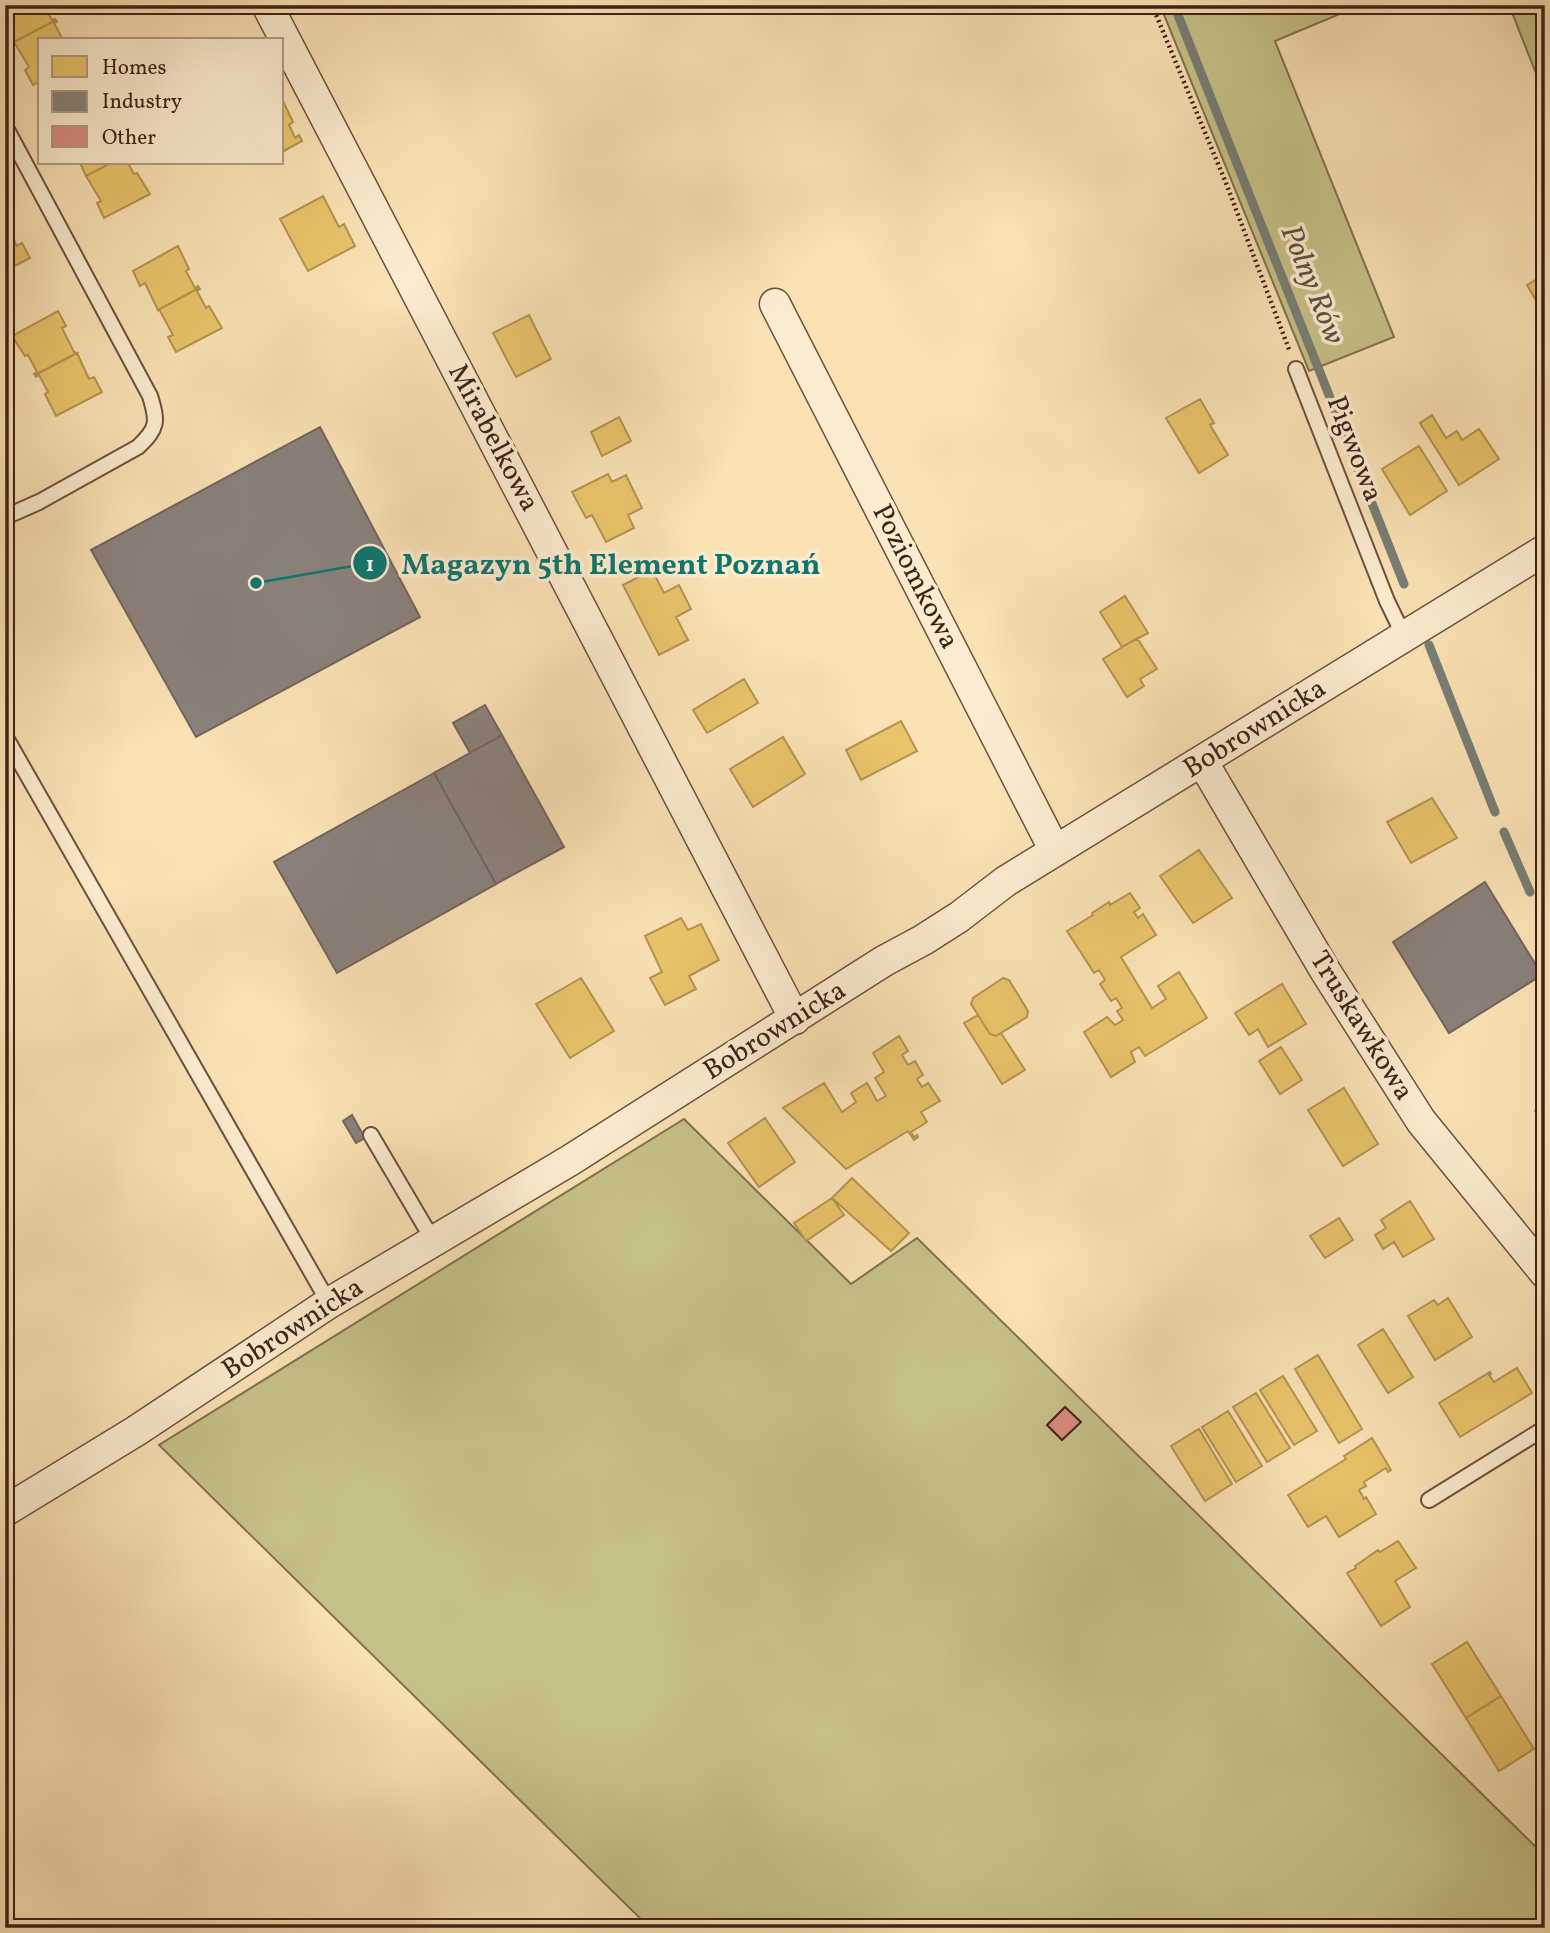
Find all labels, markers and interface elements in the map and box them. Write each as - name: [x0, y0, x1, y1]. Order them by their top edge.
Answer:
- legend: [38, 38, 284, 164]
- text: Homes: [102, 54, 167, 83]
- text: Industry: [102, 88, 183, 117]
- text: Other: [102, 124, 156, 153]
- water label: Polny Rów: [1269, 219, 1355, 351]
- street label: Mirabelkowa: [438, 357, 548, 519]
- street label: Pigwowa: [1316, 390, 1392, 508]
- street label: Poziomkowa: [862, 498, 968, 656]
- callout: Magazyn 5th Element Poznań: [353, 538, 835, 589]
- text: Magazyn 5th Element Poznań: [401, 545, 821, 587]
- text: 1: [366, 551, 374, 580]
- street label: Bobrownicka: [1176, 670, 1334, 788]
- street label: Truskawkowa: [1299, 944, 1423, 1108]
- street label: Bobrownicka: [696, 972, 854, 1090]
- street label: Bobrownicka: [215, 1269, 371, 1389]

